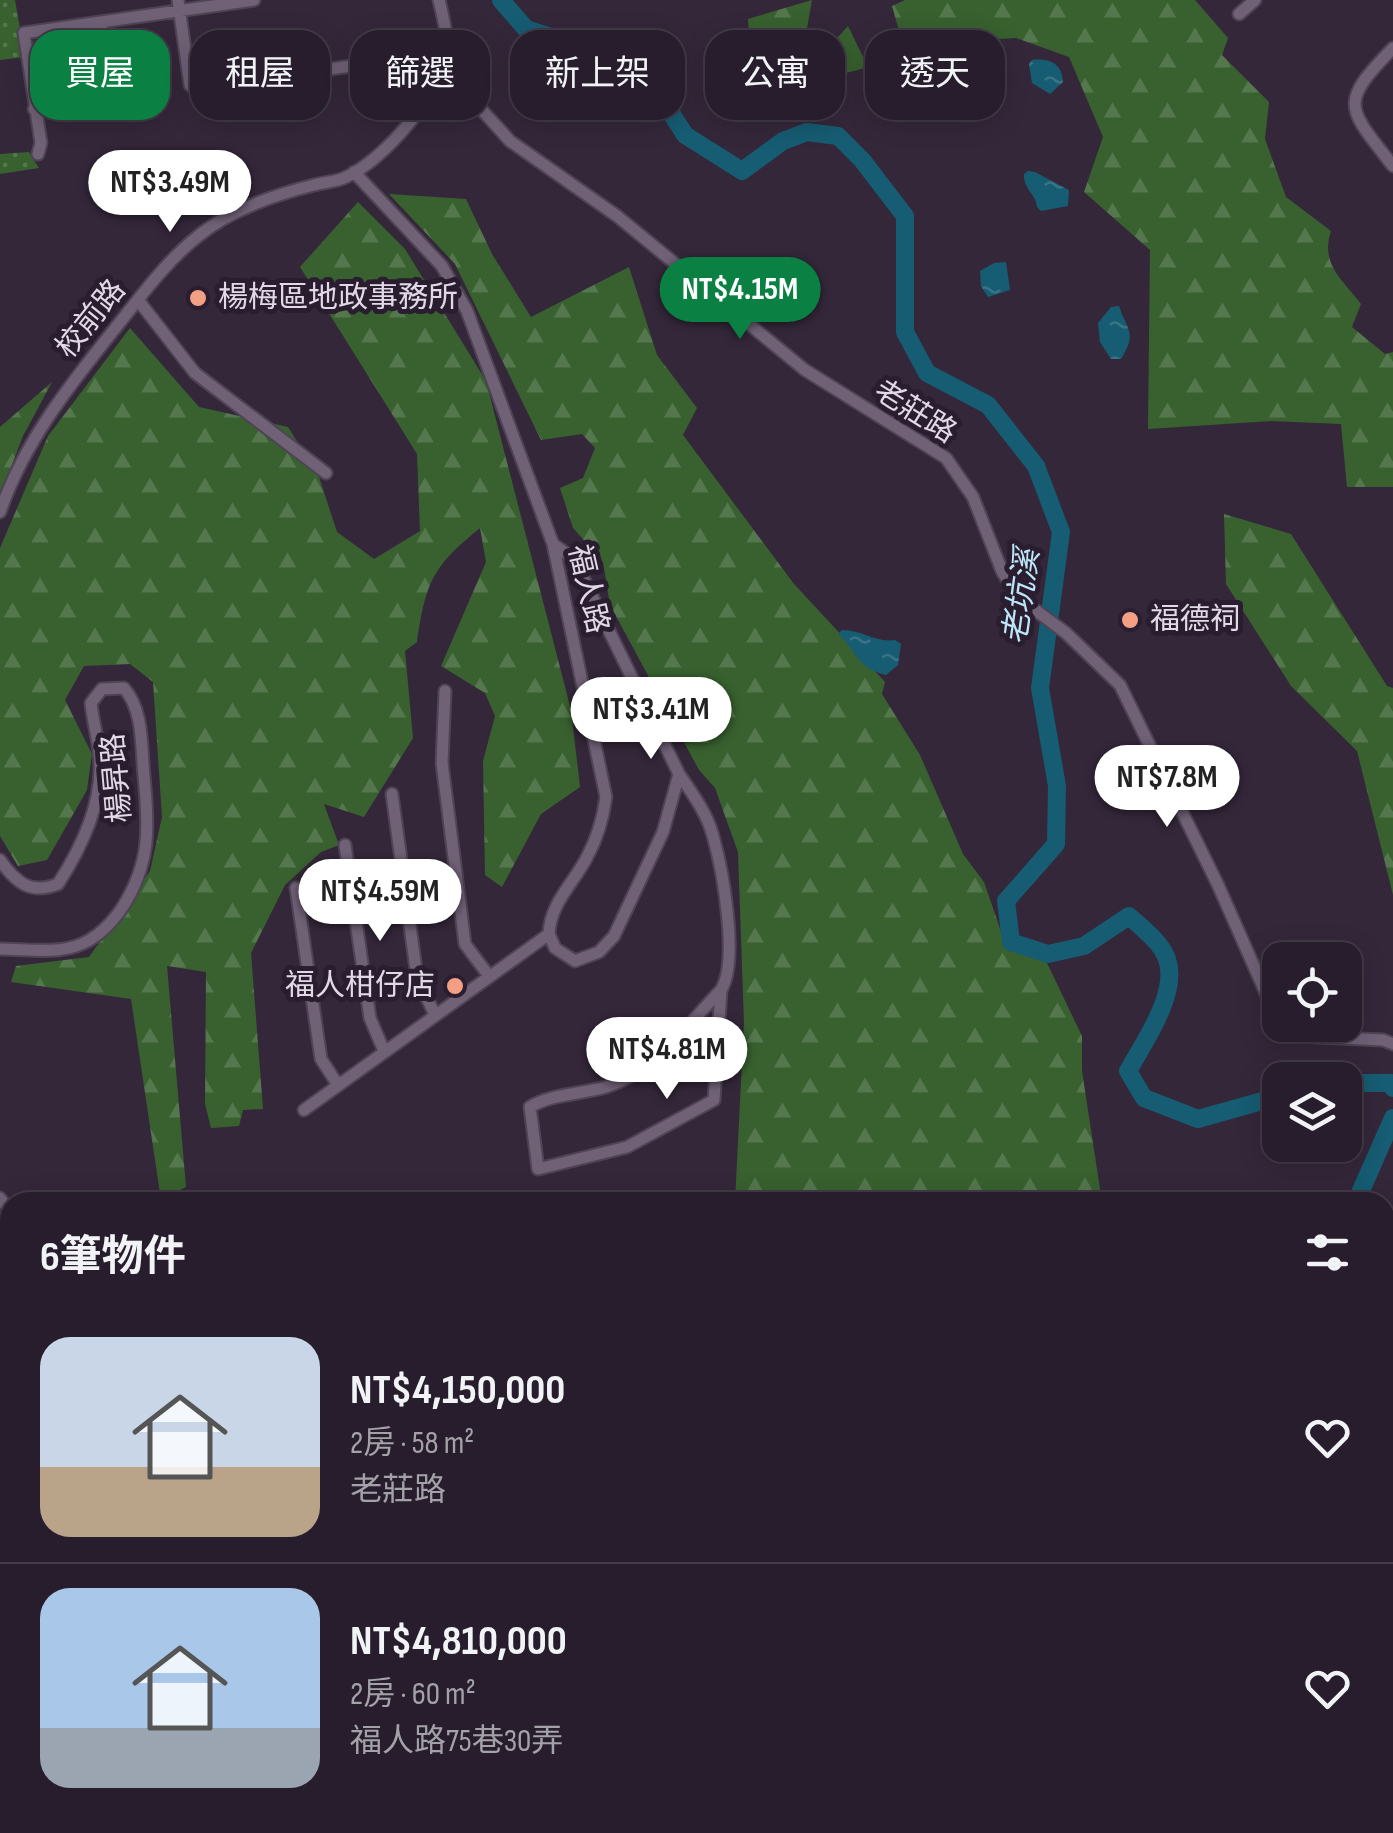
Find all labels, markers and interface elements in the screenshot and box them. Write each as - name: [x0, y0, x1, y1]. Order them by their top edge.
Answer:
- chip: 買屋: [30, 30, 170, 120]
- chip: 租屋: [190, 30, 330, 120]
- chip: 篩選: [350, 30, 490, 120]
- chip: 新上架: [510, 30, 685, 120]
- chip: 公寓: [705, 30, 845, 120]
- chip: 透天: [865, 30, 1005, 120]
- pin: NT$3.49M: [67, 150, 273, 235]
- text: NT$3.49M: [110, 163, 230, 202]
- pin: NT$4.15M: [637, 257, 843, 342]
- text: NT$4.15M: [682, 270, 798, 309]
- street label: 校前路: [49, 273, 133, 365]
- place label: 楊梅區地政事務所: [218, 280, 458, 316]
- marker: 楊梅區地政事務所: [187, 287, 209, 309]
- street label: 老莊路: [867, 373, 963, 451]
- street label: 福人路: [560, 541, 616, 637]
- water label: 老坑溪: [996, 543, 1049, 647]
- place label: 福德祠: [1150, 602, 1240, 638]
- marker: 福德祠: [1119, 609, 1141, 631]
- pin: NT$3.41M: [548, 677, 754, 762]
- text: NT$3.41M: [593, 690, 709, 729]
- street label: 楊昇路: [95, 732, 139, 824]
- pin: NT$7.8M: [1075, 745, 1259, 830]
- text: NT$7.8M: [1117, 758, 1217, 797]
- pin: NT$4.59M: [277, 859, 483, 944]
- text: NT$4.59M: [320, 872, 440, 911]
- map controls: [1262, 942, 1362, 1162]
- button: locate: [1262, 942, 1362, 1042]
- place label: 福人柑仔店: [285, 968, 435, 1004]
- marker: 福人柑仔店: [444, 975, 466, 997]
- pin: NT$4.81M: [564, 1017, 770, 1102]
- text: NT$4.81M: [608, 1030, 726, 1069]
- button: layers: [1262, 1062, 1362, 1162]
- icon: filters: [1300, 1225, 1355, 1280]
- text: 6筆物件: [40, 1232, 186, 1283]
- text: NT$4,150,000: [350, 1365, 565, 1416]
- icon: home: [120, 1377, 240, 1497]
- icon: heart: [1300, 1410, 1355, 1465]
- text: 2房 · 58 m²: [350, 1424, 474, 1463]
- text: 老莊路: [350, 1471, 446, 1510]
- text: NT$4,810,000: [350, 1616, 567, 1667]
- icon: home: [120, 1628, 240, 1748]
- icon: heart: [1300, 1661, 1355, 1716]
- text: 2房 · 60 m²: [350, 1675, 476, 1714]
- text: 福人路75巷30弄: [350, 1722, 563, 1761]

